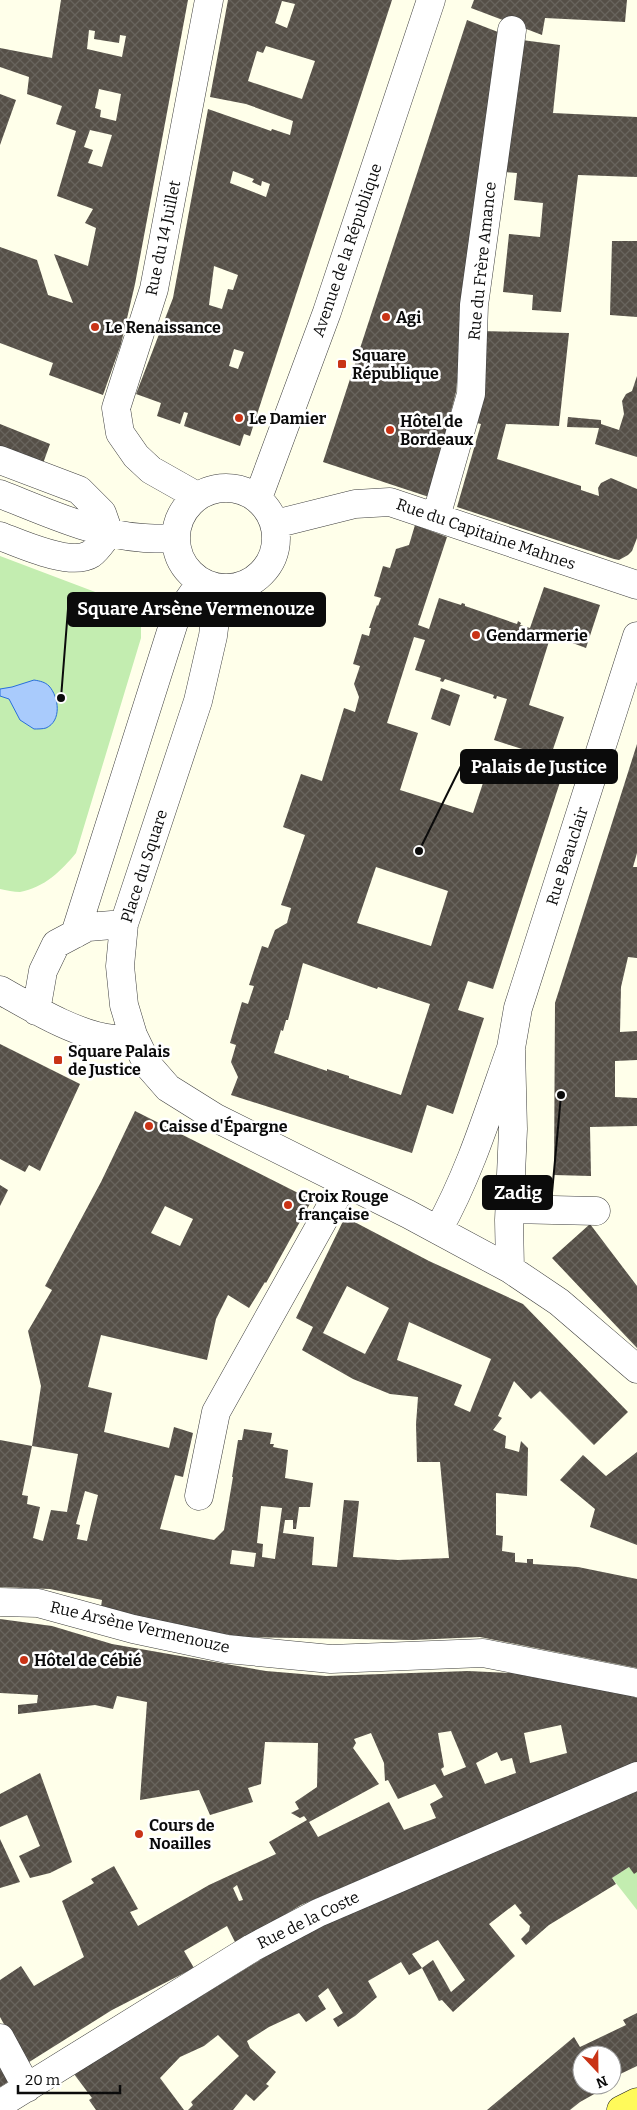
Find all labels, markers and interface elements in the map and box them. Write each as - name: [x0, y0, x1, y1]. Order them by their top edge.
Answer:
- street label: Avenue de la République: [308, 161, 386, 339]
- street label: Rue du 14 Juillet: [142, 178, 185, 297]
- street label: Rue du Frère Amance: [464, 181, 500, 341]
- place label: Agi: [396, 308, 421, 327]
- marker: Agi: [380, 311, 392, 323]
- place label: Le Renaissance: [105, 318, 221, 337]
- marker: Le Renaissance: [89, 321, 101, 333]
- place label: Square République: [352, 346, 439, 383]
- marker: Square République: [336, 358, 348, 370]
- place label: Le Damier: [249, 409, 327, 428]
- marker: Le Damier: [233, 412, 245, 424]
- place label: Hôtel de Bordeaux: [400, 412, 473, 449]
- marker: Hôtel de Bordeaux: [384, 424, 396, 436]
- street label: Rue du Capitaine Mahnes: [394, 494, 578, 574]
- callout: Square Arsène Vermenouze: [68, 593, 325, 626]
- text: Square Arsène Vermenouze: [77, 598, 315, 620]
- place label: Gendarmerie: [486, 626, 588, 645]
- marker: Gendarmerie: [470, 629, 482, 641]
- callout: Palais de Justice: [461, 750, 617, 783]
- text: Palais de Justice: [471, 756, 607, 778]
- street label: Rue Beauclair: [542, 804, 592, 908]
- street label: Place du Square: [117, 807, 171, 925]
- place label: Square Palais de Justice: [68, 1042, 170, 1079]
- marker: Square Palais de Justice: [52, 1054, 64, 1066]
- place label: Caisse d'Épargne: [159, 1115, 288, 1136]
- marker: Caisse d'Épargne: [143, 1120, 155, 1132]
- callout: Zadig: [483, 1176, 552, 1209]
- text: Zadig: [494, 1182, 543, 1204]
- place label: Croix Rouge française: [298, 1187, 389, 1224]
- marker: Croix Rouge française: [282, 1199, 294, 1211]
- street label: Rue Arsène Vermenouze: [48, 1597, 232, 1657]
- place label: Hôtel de Cébié: [34, 1651, 142, 1670]
- marker: Hôtel de Cébié: [18, 1654, 30, 1666]
- place label: Cours de Noailles: [149, 1816, 215, 1853]
- marker: Cours de Noailles: [133, 1828, 145, 1840]
- street label: Rue de la Coste: [254, 1887, 362, 1953]
- north arrow: [572, 2045, 622, 2095]
- scale bar: [18, 2062, 120, 2094]
- text: 20 m: [25, 2071, 61, 2089]
- text: N: [593, 2072, 610, 2092]

